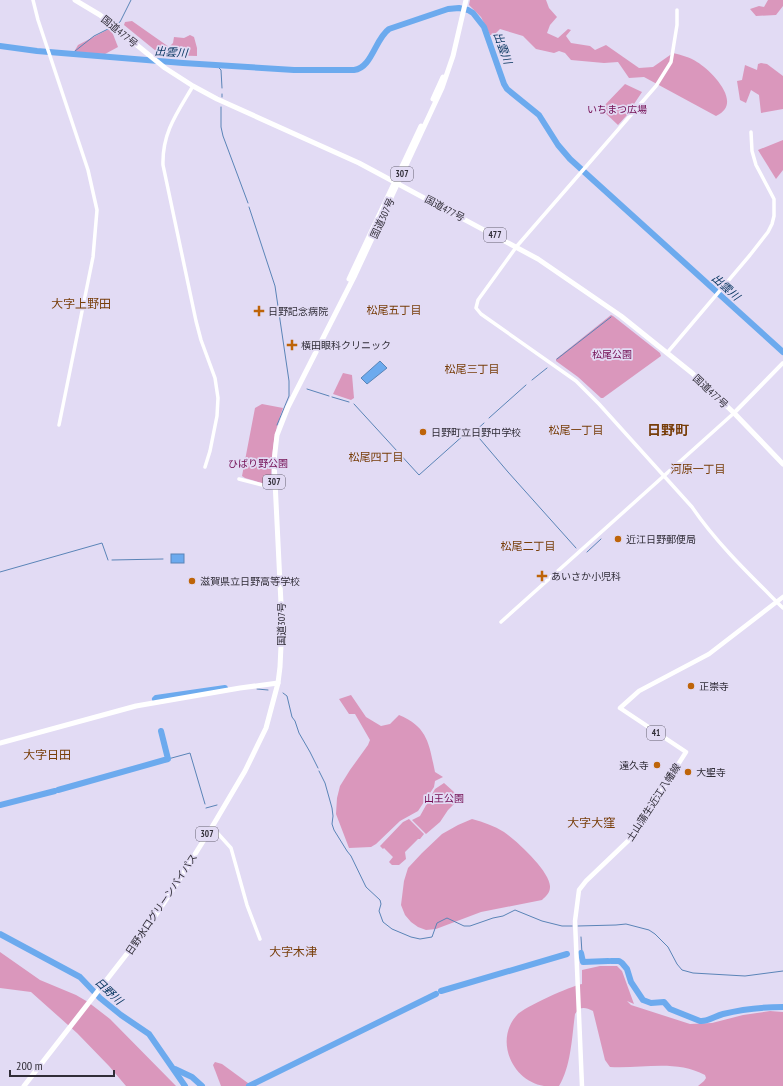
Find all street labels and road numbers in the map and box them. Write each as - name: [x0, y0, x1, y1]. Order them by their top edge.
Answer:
- street label: 国道477号: [99, 13, 141, 50]
- road number: 307: [391, 167, 413, 181]
- street label: 国道477号: [423, 192, 467, 224]
- street label: 国道307号: [367, 196, 398, 241]
- road number: 477: [484, 228, 506, 242]
- street label: 国道477号: [690, 372, 731, 411]
- road number: 307: [263, 475, 285, 489]
- street label: 国道307号: [275, 602, 288, 646]
- road number: 41: [647, 726, 665, 740]
- street label: 土山蒲生近江八幡線: [623, 761, 683, 844]
- road number: 307: [196, 827, 218, 841]
- street label: 日野水口グリーンバイパス: [123, 851, 200, 957]

